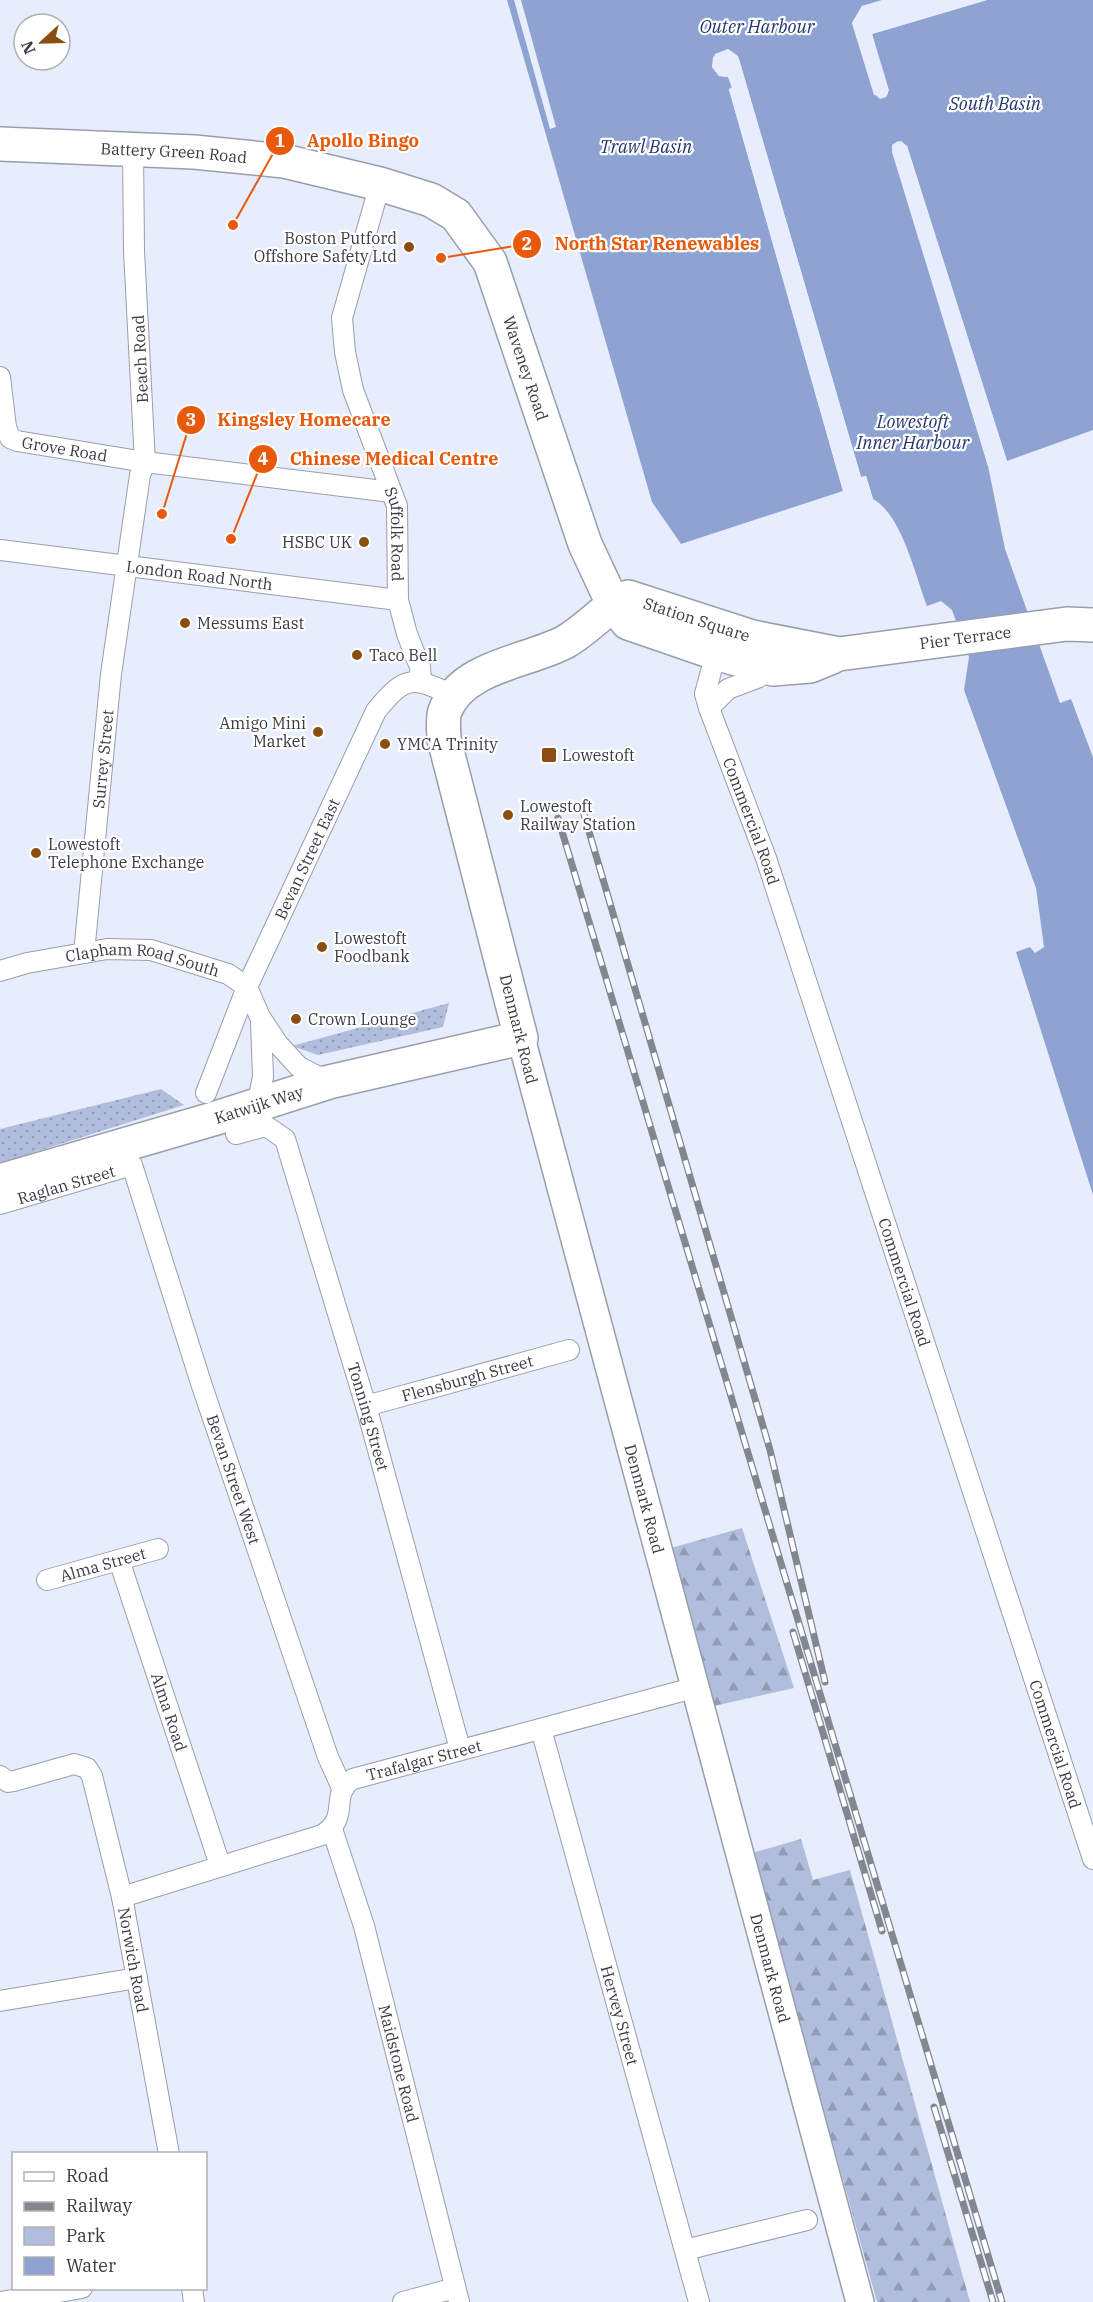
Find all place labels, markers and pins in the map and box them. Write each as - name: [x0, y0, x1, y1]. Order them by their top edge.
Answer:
- callout: Apollo Bingo: [265, 123, 431, 159]
- callout: North Star Renewables: [512, 226, 771, 262]
- place label: Boston Putford Offshore Safety Ltd: [254, 228, 397, 266]
- marker: Boston Putford Offshore Safety Ltd: [402, 240, 416, 254]
- callout: Kingsley Homecare: [176, 402, 403, 438]
- callout: Chinese Medical Centre: [248, 441, 511, 477]
- place label: HSBC UK: [282, 532, 352, 552]
- marker: HSBC UK: [357, 535, 371, 549]
- place label: Messums East: [197, 613, 304, 633]
- marker: Messums East: [178, 616, 192, 630]
- place label: Taco Bell: [369, 645, 437, 665]
- marker: Taco Bell: [350, 648, 364, 662]
- place label: Amigo Mini Market: [219, 713, 306, 751]
- marker: Amigo Mini Market: [311, 725, 325, 739]
- place label: YMCA Trinity: [397, 734, 498, 754]
- marker: YMCA Trinity: [378, 737, 392, 751]
- place label: Lowestoft: [562, 745, 635, 765]
- marker: Lowestoft: [540, 746, 558, 764]
- place label: Lowestoft Railway Station: [520, 796, 636, 834]
- marker: Lowestoft Railway Station: [501, 808, 515, 822]
- place label: Lowestoft Telephone Exchange: [48, 834, 204, 872]
- marker: Lowestoft Telephone Exchange: [29, 846, 43, 860]
- place label: Lowestoft Foodbank: [334, 928, 410, 966]
- marker: Lowestoft Foodbank: [315, 940, 329, 954]
- place label: Crown Lounge: [308, 1009, 416, 1029]
- marker: Crown Lounge: [289, 1012, 303, 1026]

